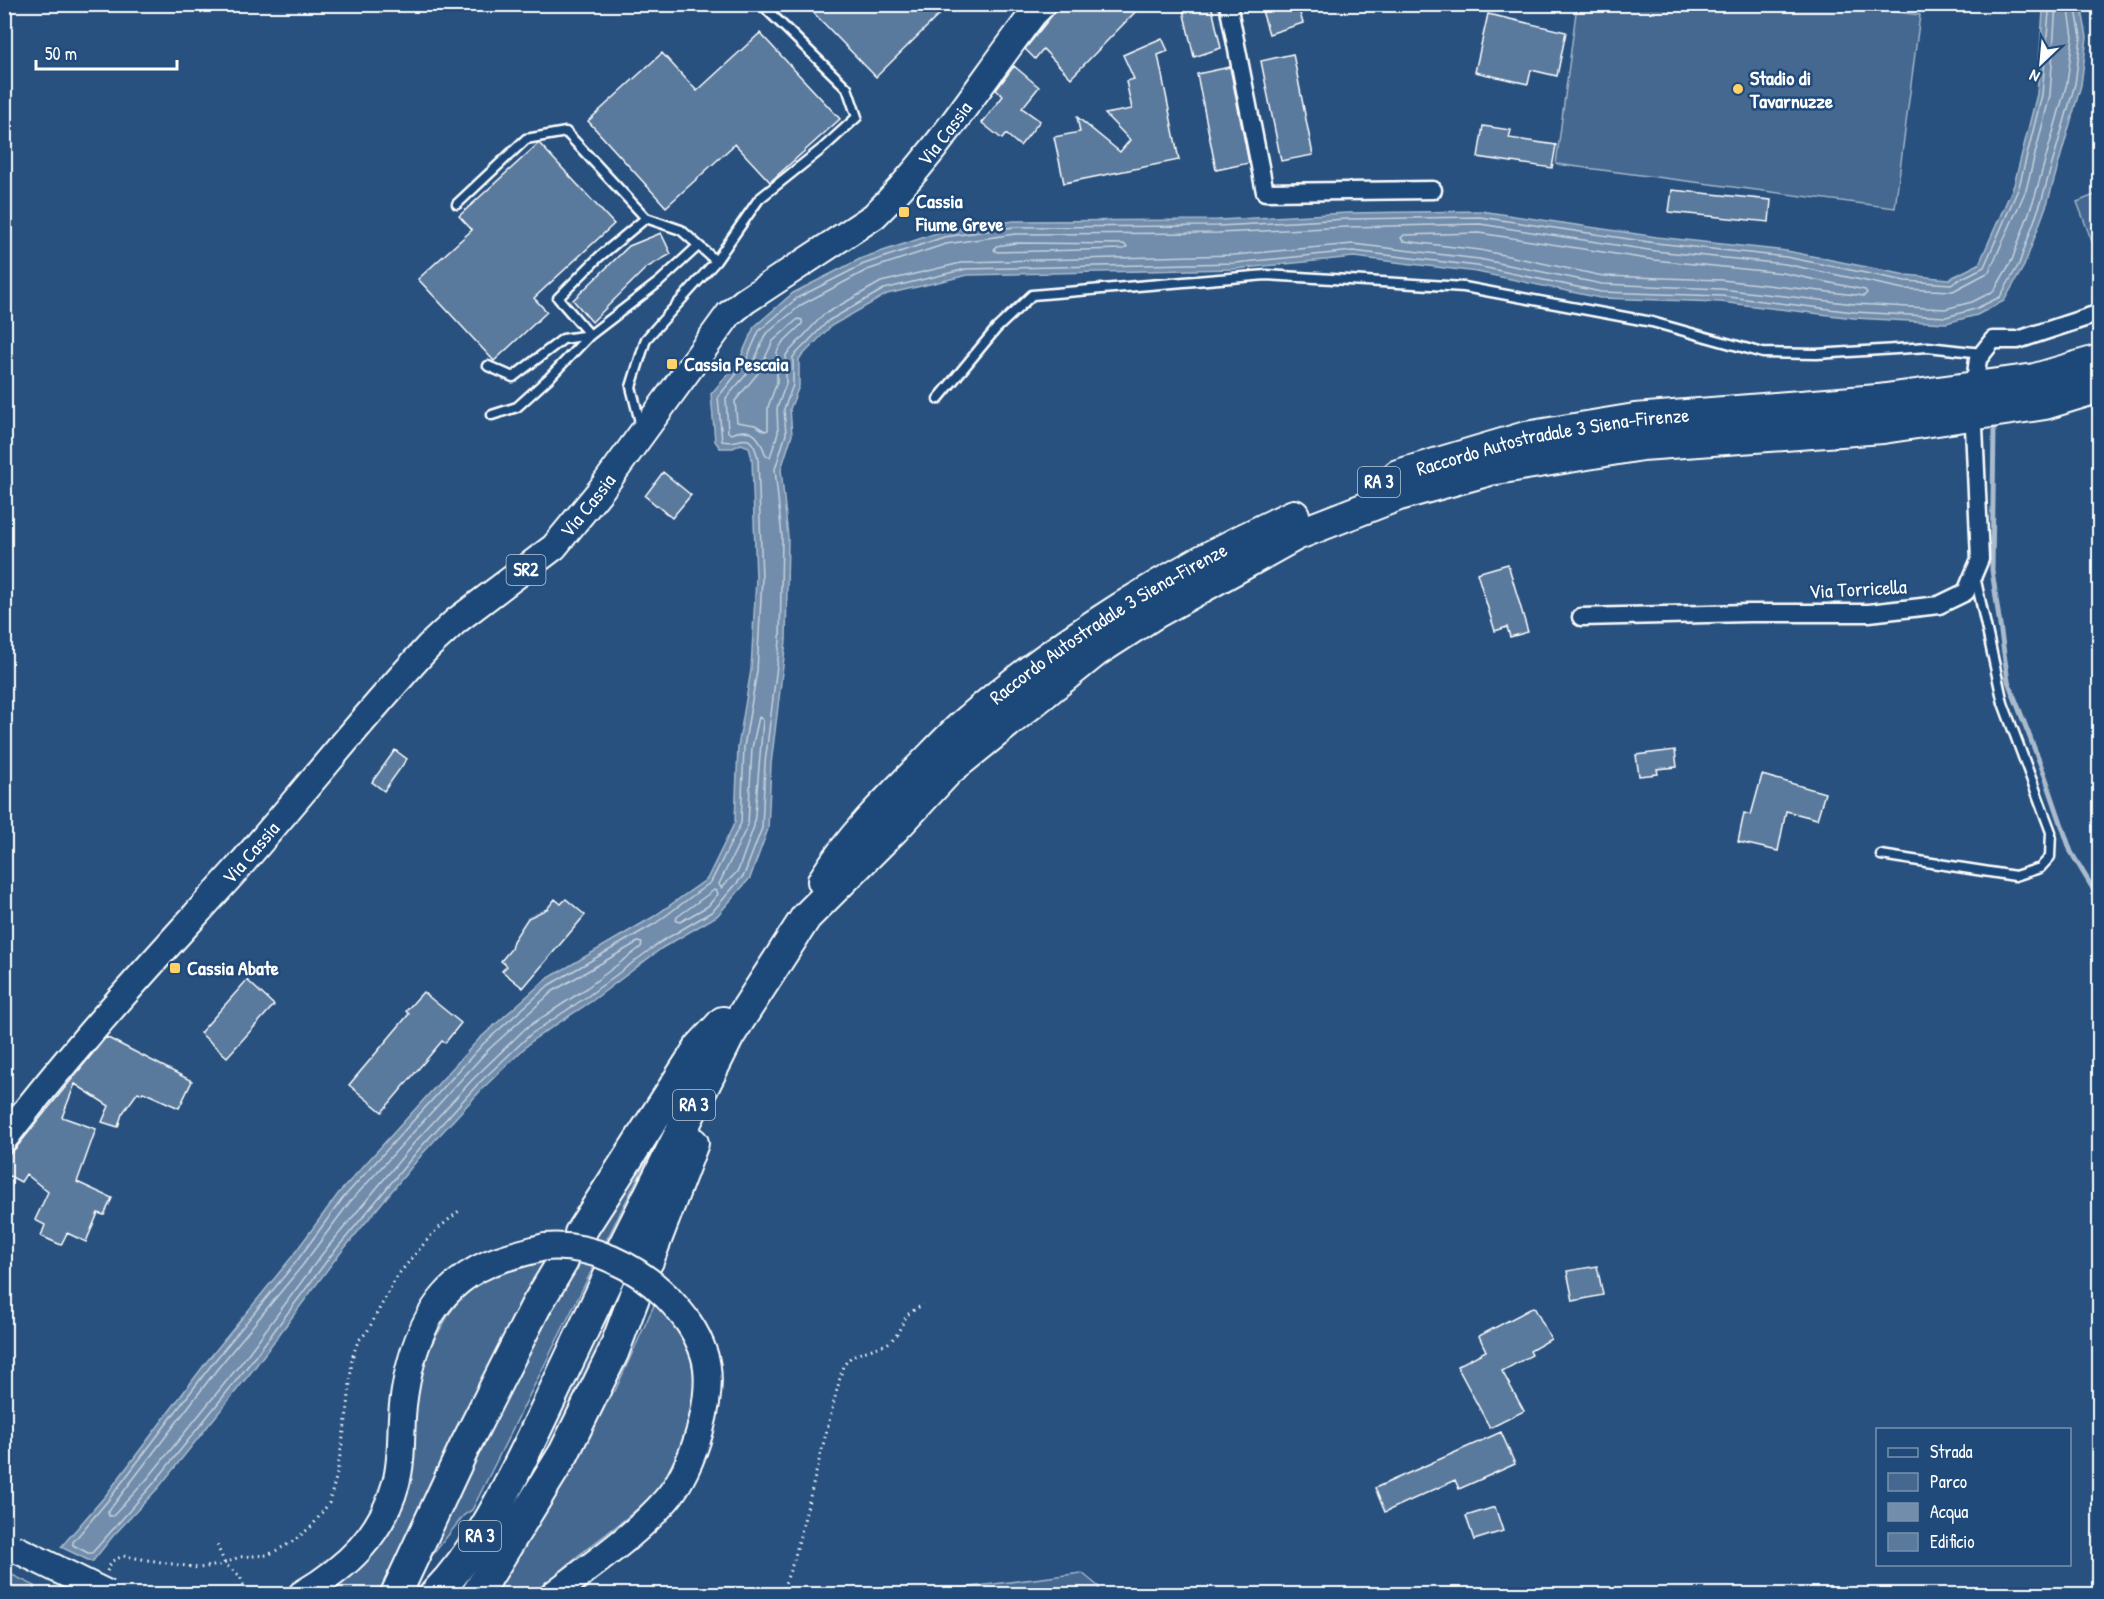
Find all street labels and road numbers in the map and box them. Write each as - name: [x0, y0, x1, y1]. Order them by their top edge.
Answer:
- street label: Via Cassia: [911, 95, 978, 171]
- street label: Raccordo Autostradale 3 Siena-Firenze: [1413, 401, 1690, 482]
- road number: RA 3: [1358, 467, 1400, 497]
- street label: Via Cassia: [553, 468, 621, 543]
- street label: Raccordo Autostradale 3 Siena-Firenze: [984, 536, 1232, 710]
- road number: SR2: [506, 555, 546, 585]
- street label: Via Torricella: [1809, 572, 1908, 605]
- street label: Via Cassia: [216, 815, 285, 890]
- road number: RA 3: [673, 1090, 715, 1120]
- road number: RA 3: [459, 1521, 501, 1551]

